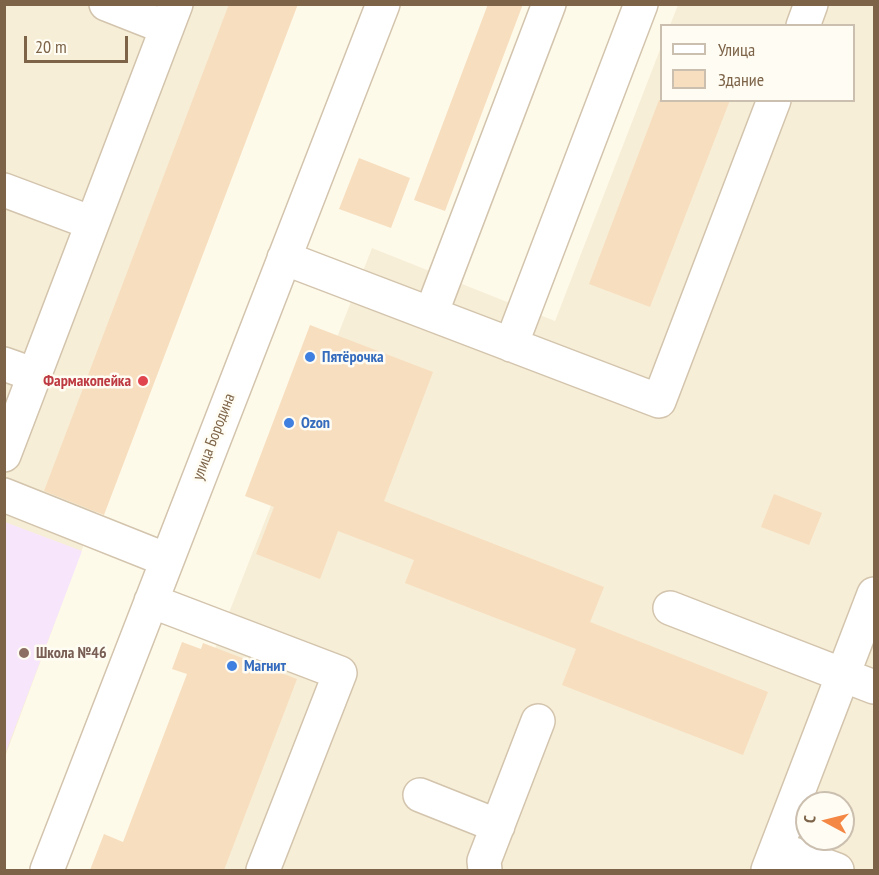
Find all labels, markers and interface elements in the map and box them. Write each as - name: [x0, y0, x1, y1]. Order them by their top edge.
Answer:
- scale bar: [27, 24, 130, 62]
- legend: [660, 24, 855, 102]
- text: 20 m: [35, 35, 67, 58]
- text: Улица: [718, 38, 755, 61]
- text: Здание: [718, 68, 764, 91]
- place label: Пятёрочка: [322, 347, 384, 367]
- marker: Пятёрочка: [303, 350, 317, 364]
- place label: Фармакопейка: [43, 371, 131, 391]
- marker: Фармакопейка: [136, 374, 150, 388]
- street label: улица Бородина: [189, 391, 239, 483]
- place label: Ozon: [301, 413, 330, 433]
- marker: Ozon: [282, 416, 296, 430]
- place label: Школа №46: [36, 643, 107, 663]
- marker: Школа №46: [17, 646, 31, 660]
- place label: Магнит: [244, 656, 286, 676]
- marker: Магнит: [225, 659, 239, 673]
- north arrow: [795, 791, 855, 851]
- text: С: [799, 814, 819, 824]

